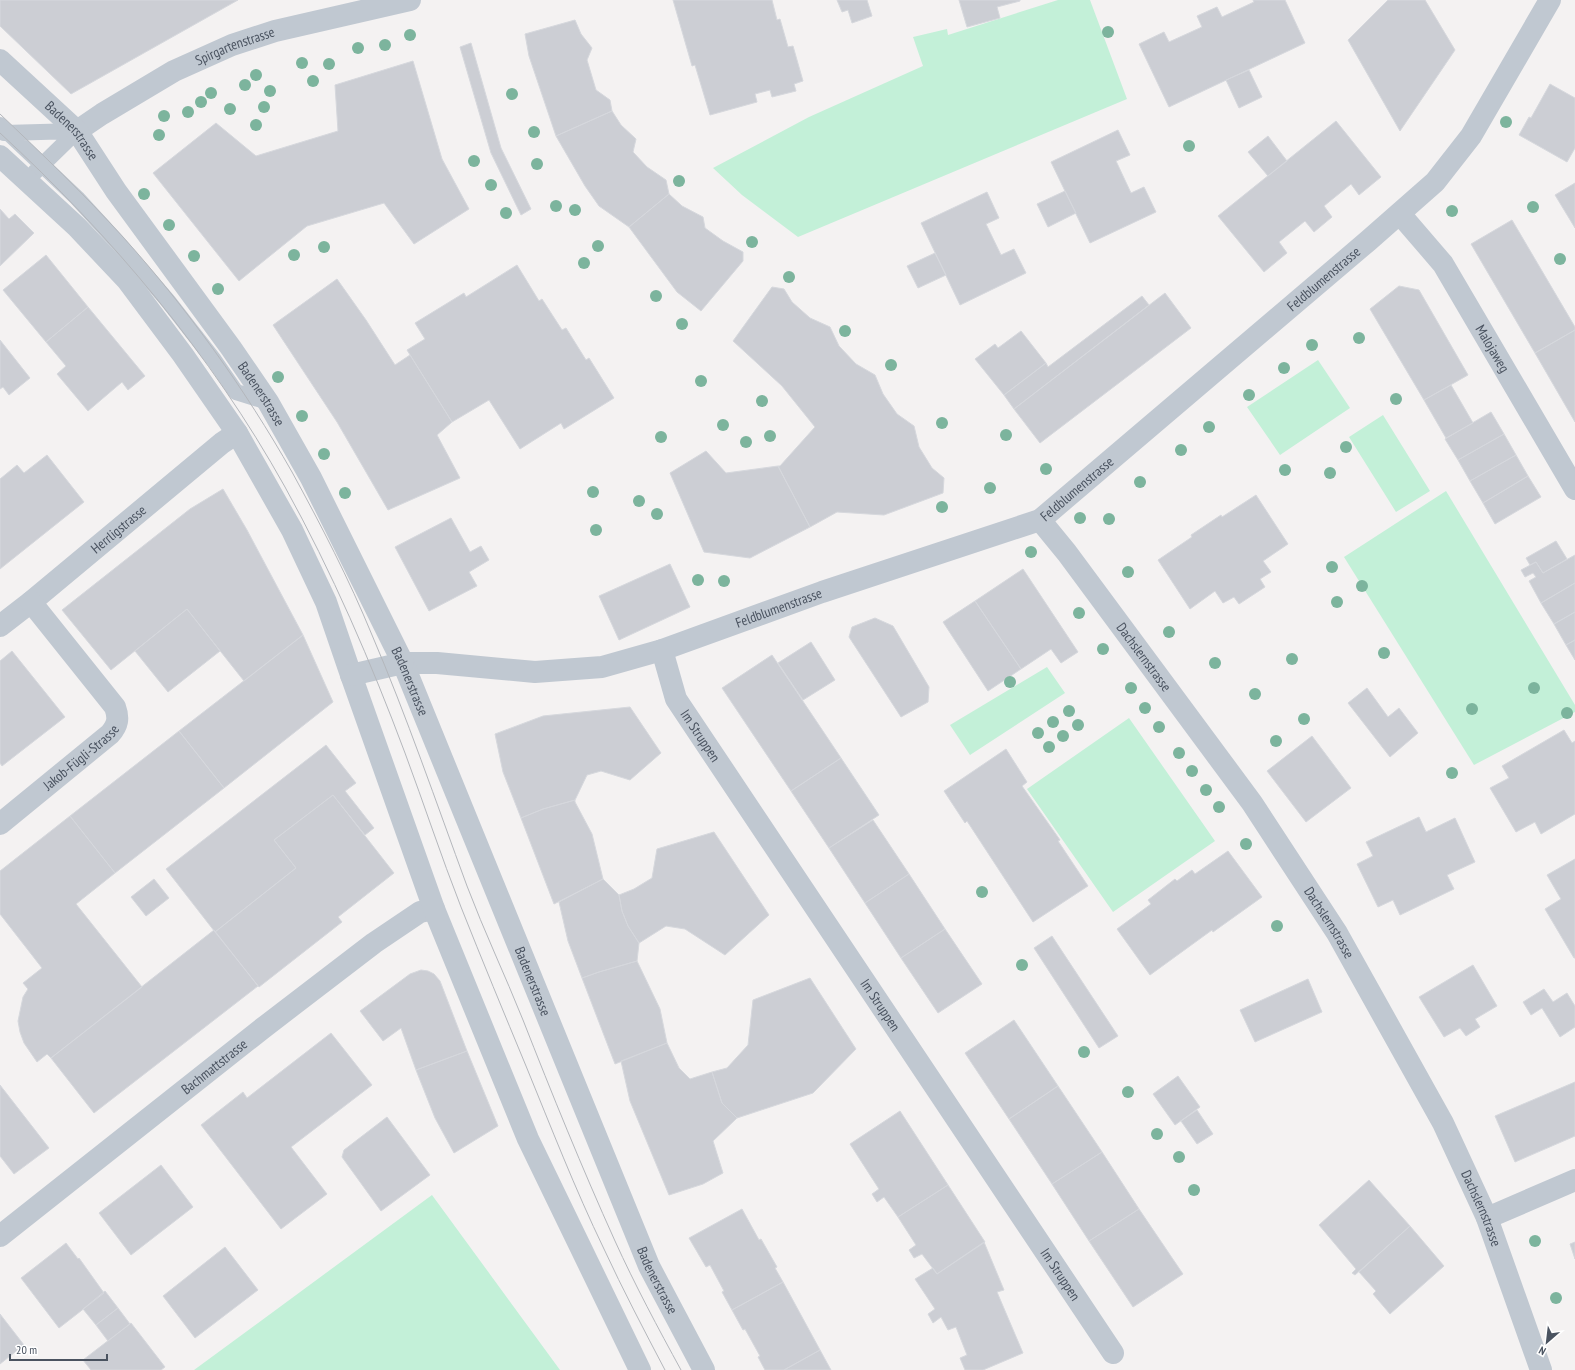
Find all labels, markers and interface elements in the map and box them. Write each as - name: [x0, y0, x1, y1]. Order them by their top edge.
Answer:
- street label: Spirgartenstrasse: [192, 23, 277, 69]
- street label: Badenerstrasse: [41, 97, 103, 164]
- street label: Feldblumenstrasse: [1283, 242, 1364, 315]
- street label: Malojaweg: [1472, 321, 1514, 376]
- street label: Badenerstrasse: [234, 358, 289, 429]
- street label: Feldblumenstrasse: [1036, 452, 1117, 525]
- street label: Herrligstrasse: [87, 501, 150, 557]
- street label: Feldblumenstrasse: [733, 584, 825, 632]
- street label: Dachslernstrasse: [1113, 619, 1175, 695]
- street label: Badenerstrasse: [387, 644, 433, 719]
- street label: Im Struppen: [677, 706, 724, 765]
- street label: Jakob-Fügli-Strasse: [39, 721, 123, 795]
- street label: Dachslernstrasse: [1300, 883, 1358, 962]
- street label: Badenerstrasse: [511, 944, 555, 1019]
- street label: Im Struppen: [857, 975, 904, 1035]
- street label: Bachmattstrasse: [178, 1035, 251, 1098]
- street label: Dachslernstrasse: [1457, 1167, 1505, 1249]
- street label: Badenerstrasse: [633, 1244, 682, 1317]
- street label: Im Struppen: [1037, 1245, 1084, 1304]
- north arrow: [1527, 1322, 1567, 1362]
- scale bar: [10, 1336, 107, 1362]
- text: 20 m: [16, 1342, 37, 1357]
- text: N: [1536, 1343, 1548, 1358]

